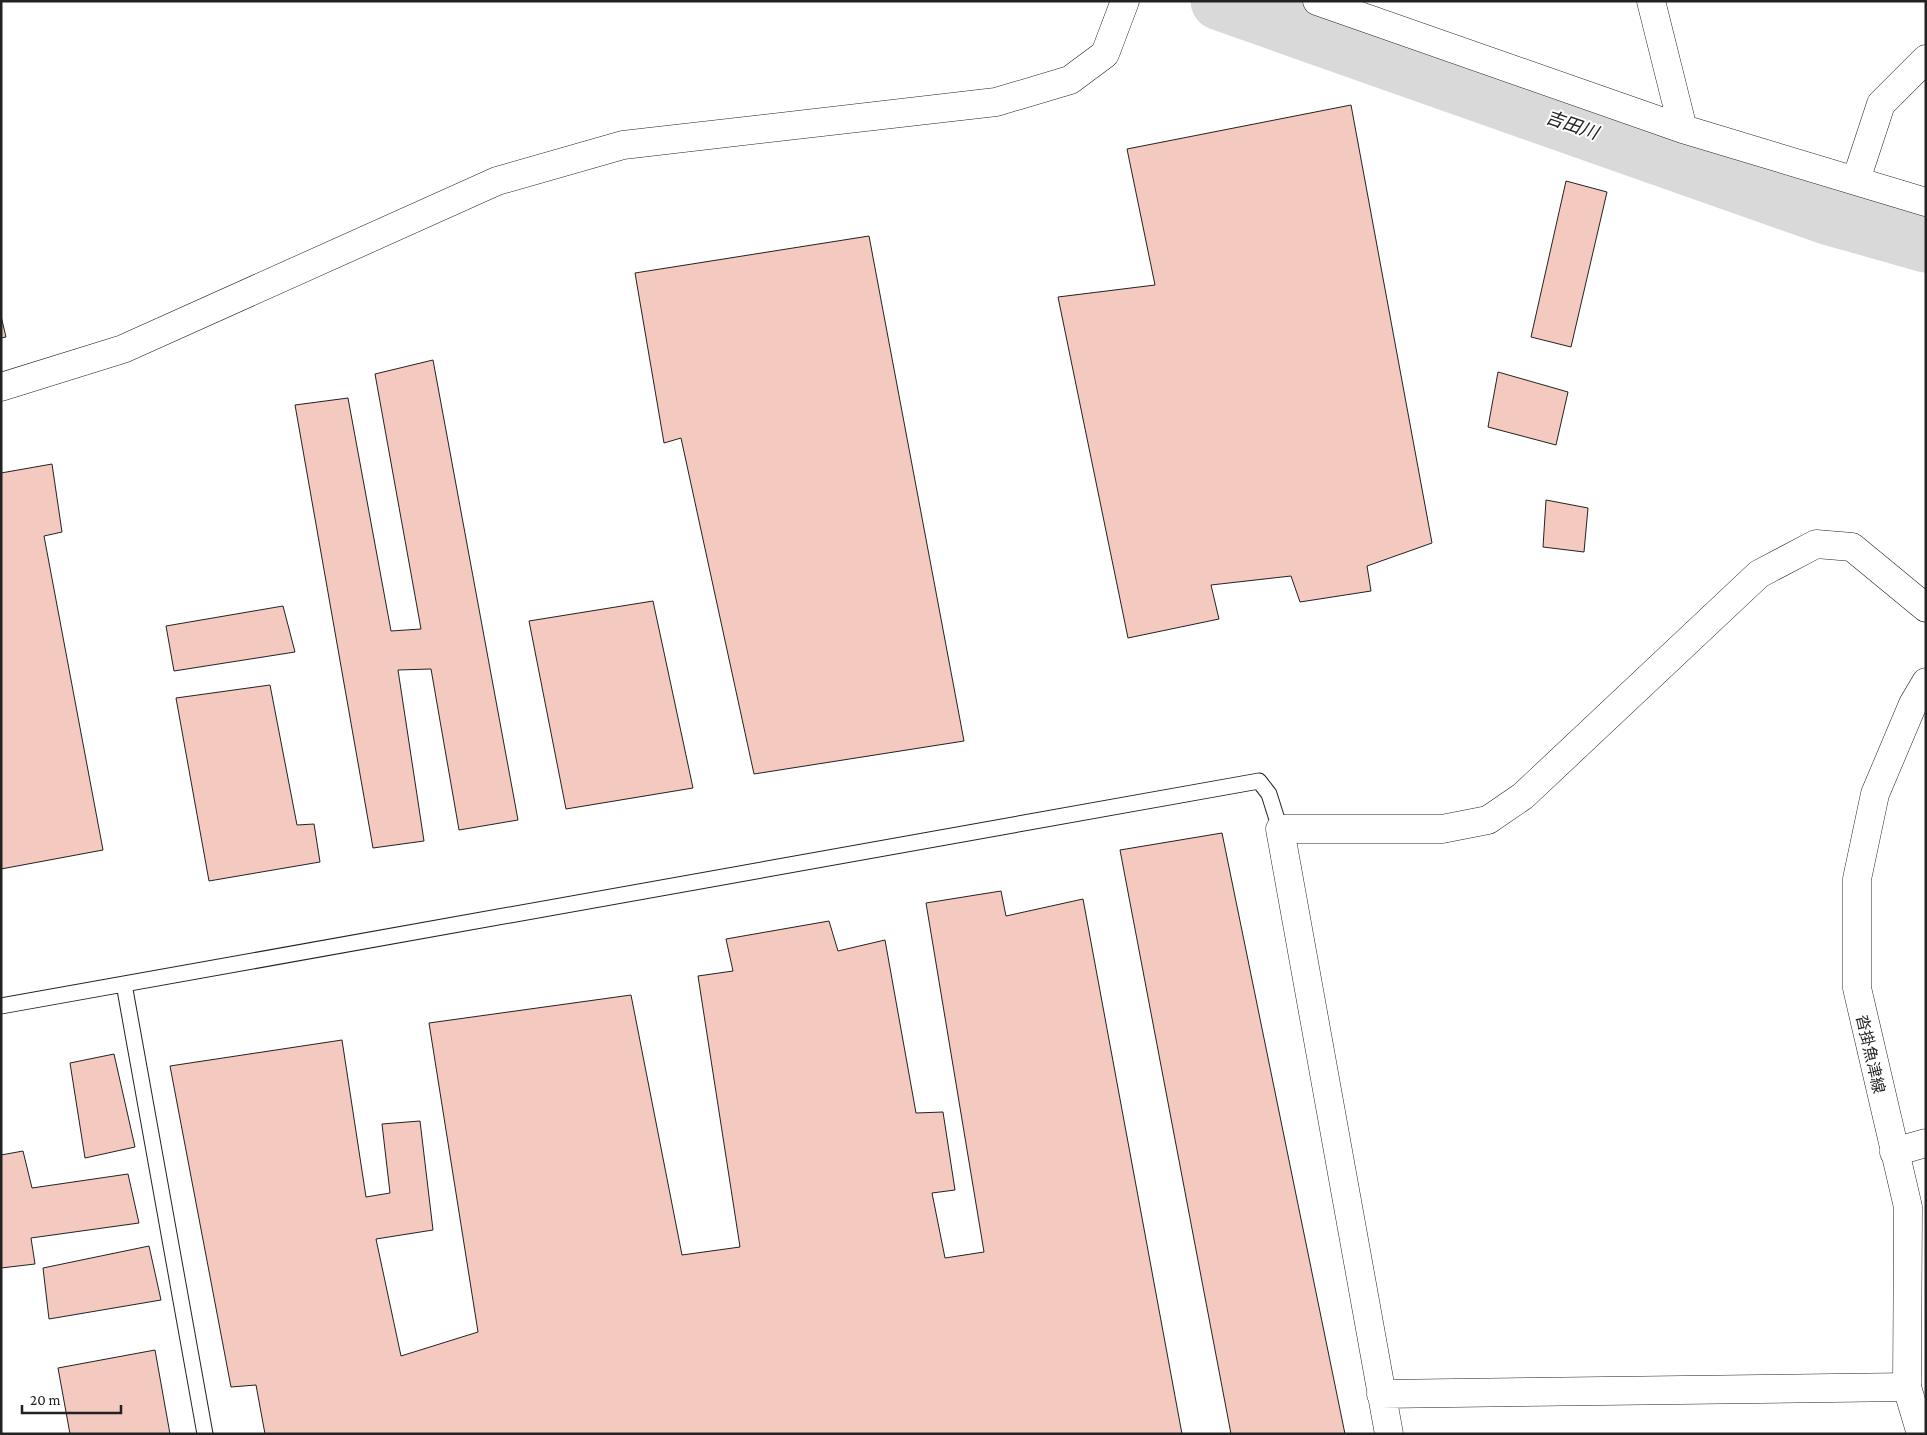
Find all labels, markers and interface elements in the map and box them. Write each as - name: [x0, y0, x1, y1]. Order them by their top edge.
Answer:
- water label: 吉田川: [1543, 107, 1603, 144]
- street label: 沓掛魚津線: [1853, 1013, 1889, 1095]
- scale bar: [22, 1382, 121, 1414]
- text: 20 m: [30, 1392, 61, 1408]

